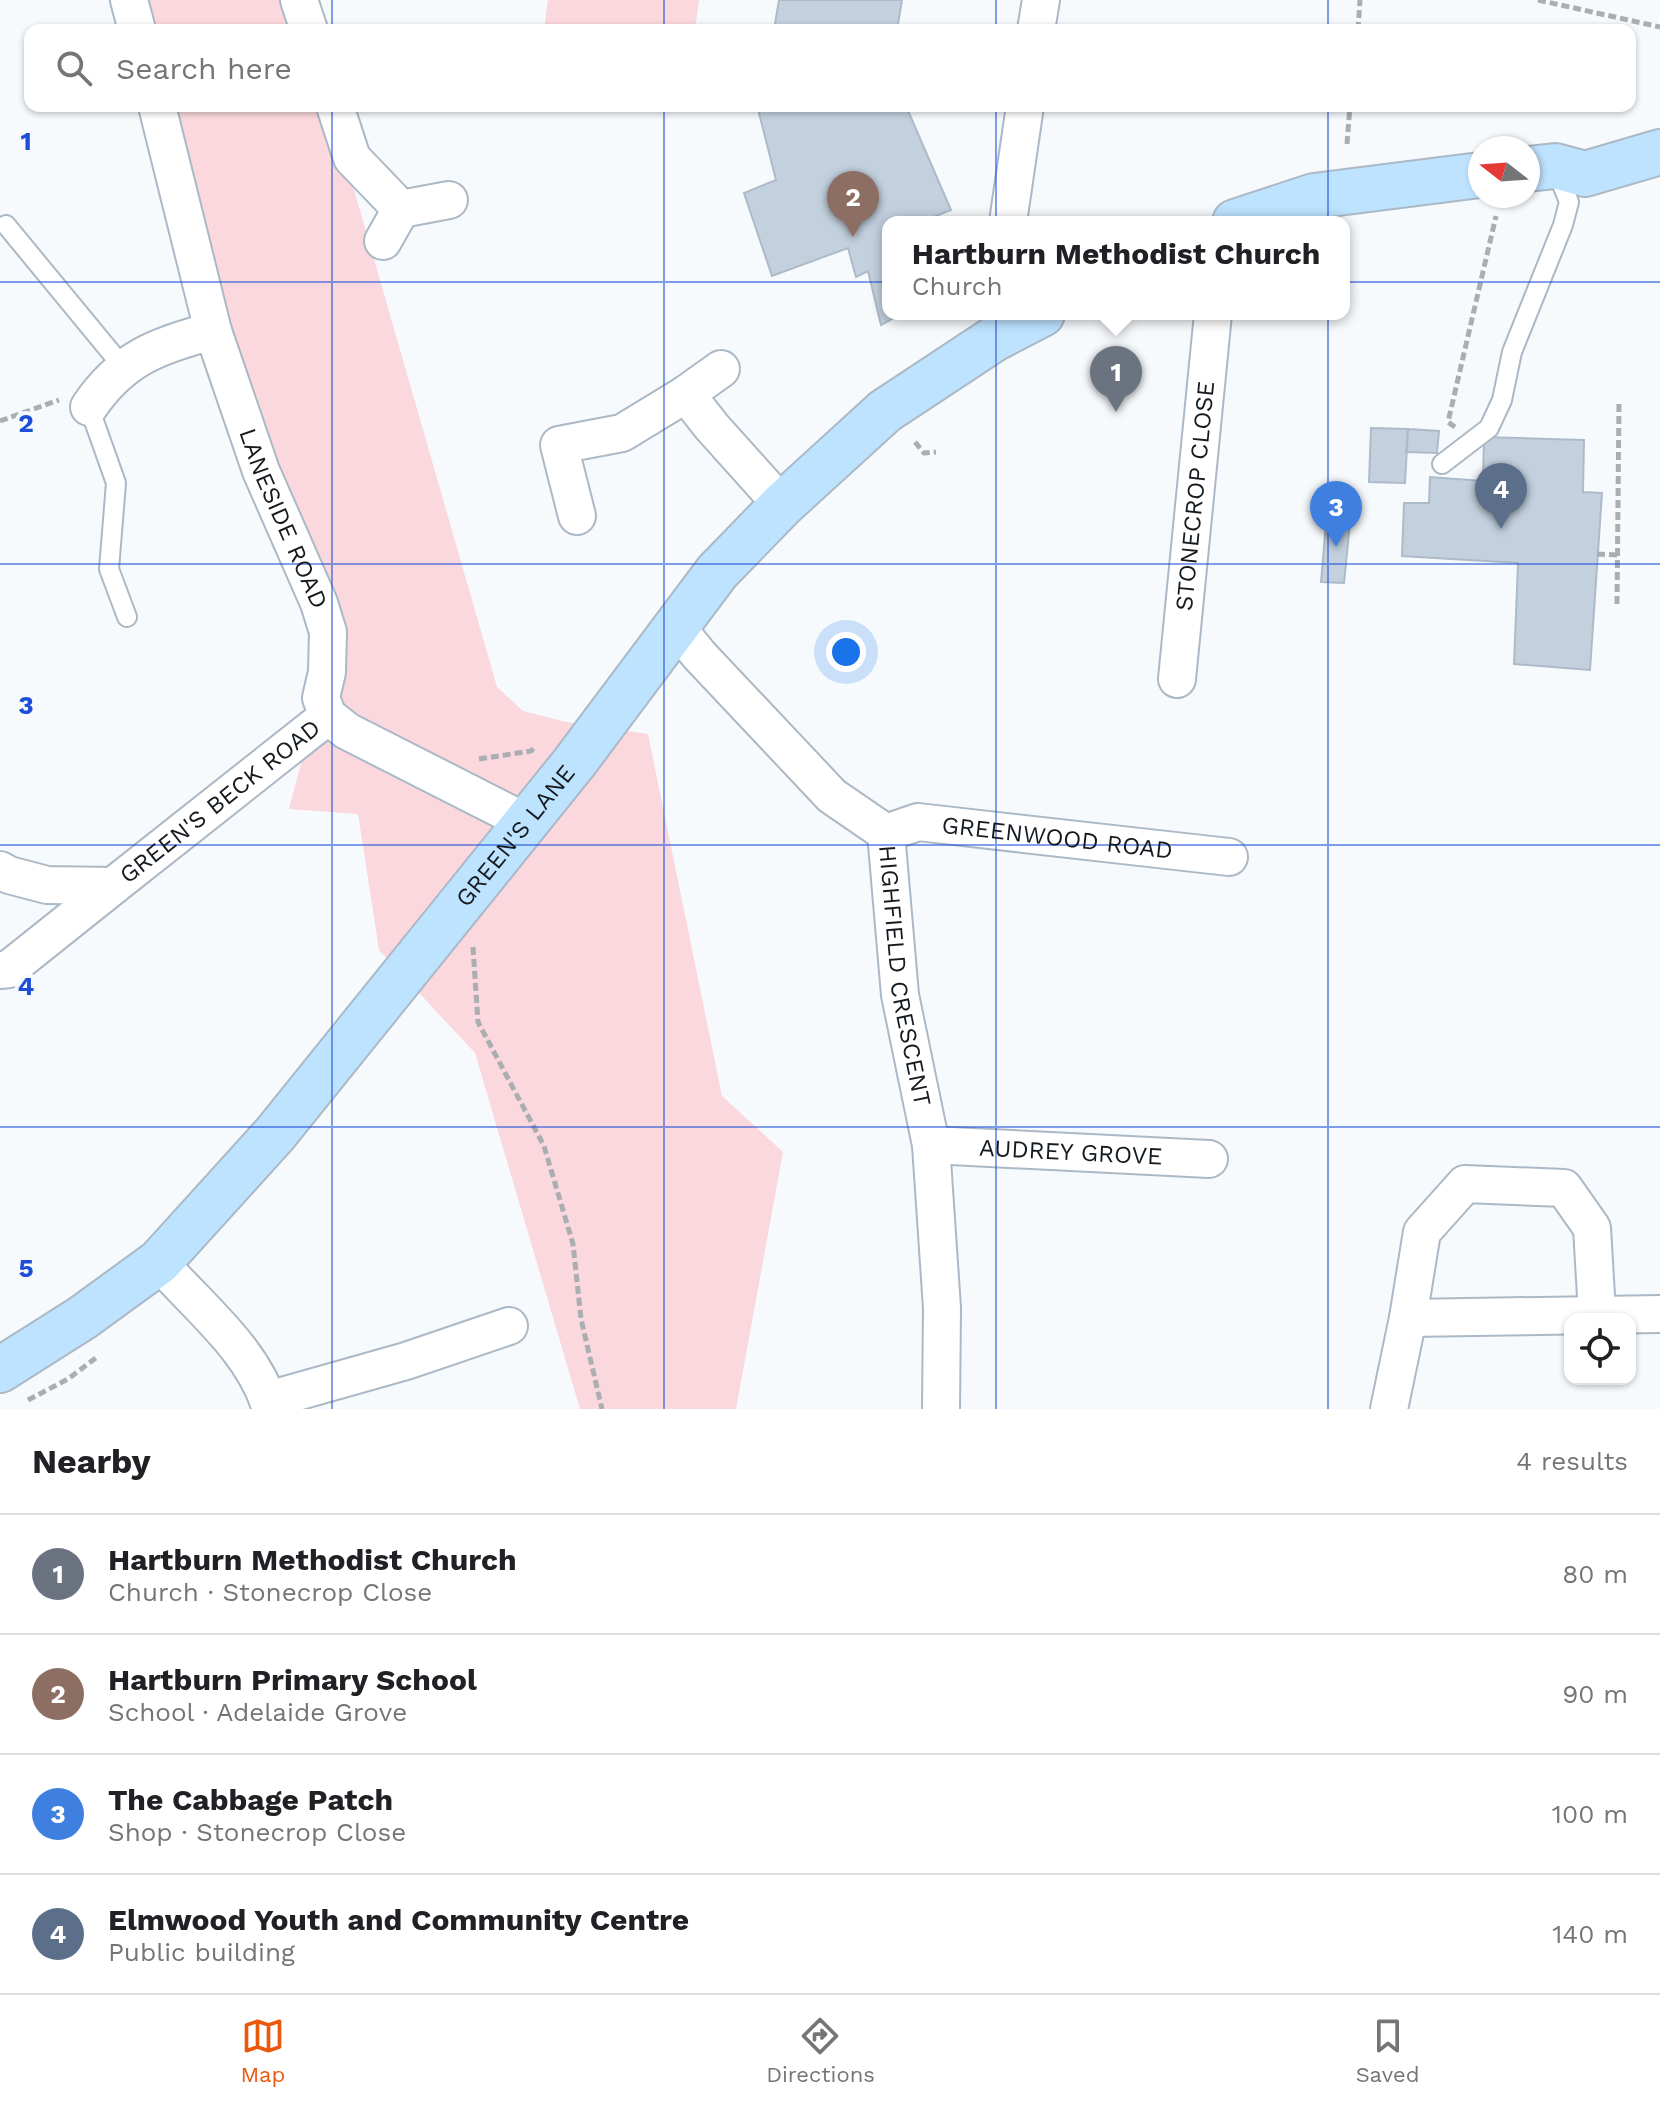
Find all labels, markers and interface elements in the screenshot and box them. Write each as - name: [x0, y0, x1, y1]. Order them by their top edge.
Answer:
- search box: [24, 24, 1636, 112]
- icon: search: [52, 46, 96, 90]
- text: Search here: [116, 51, 292, 86]
- text: 1: [20, 126, 32, 156]
- north arrow: [1468, 136, 1540, 208]
- pin: 2: [827, 171, 879, 237]
- popup: [882, 216, 1350, 320]
- text: Hartburn Methodist Church: [912, 236, 1320, 271]
- text: Church: [912, 271, 1003, 301]
- pin: 1: [1090, 346, 1142, 412]
- street label: STONECROP CLOSE: [1170, 380, 1220, 612]
- text: 2: [18, 408, 34, 438]
- street label: LANESIDE ROAD: [233, 425, 334, 613]
- pin: 4: [1475, 463, 1527, 529]
- pin: 3: [1310, 481, 1362, 547]
- your location: [826, 632, 866, 672]
- text: 3: [18, 690, 34, 720]
- street label: GREEN'S BECK ROAD: [114, 714, 326, 889]
- street label: GREEN'S LANE: [450, 759, 581, 912]
- street label: GREENWOOD ROAD: [940, 811, 1174, 865]
- street label: HIGHFIELD CRESCENT: [873, 844, 937, 1109]
- text: 4: [18, 971, 35, 1001]
- street label: AUDREY GROVE: [978, 1133, 1163, 1171]
- text: 5: [18, 1253, 34, 1283]
- map controls: [1564, 1313, 1636, 1385]
- button: locate: [1564, 1313, 1636, 1385]
- text: Nearby: [32, 1441, 151, 1481]
- text: 4 results: [1516, 1446, 1628, 1476]
- text: Hartburn Methodist Church: [108, 1542, 517, 1577]
- text: 1: [52, 1559, 64, 1589]
- text: 80 m: [1562, 1559, 1628, 1589]
- text: Church · Stonecrop Close: [108, 1577, 432, 1607]
- text: Hartburn Primary School: [108, 1662, 477, 1697]
- text: 2: [50, 1679, 66, 1709]
- text: 90 m: [1562, 1679, 1628, 1709]
- text: School · Adelaide Grove: [108, 1697, 407, 1727]
- text: The Cabbage Patch: [108, 1782, 393, 1817]
- text: 3: [50, 1799, 66, 1829]
- text: 100 m: [1552, 1799, 1628, 1829]
- text: Shop · Stonecrop Close: [108, 1817, 406, 1847]
- text: Elmwood Youth and Community Centre: [108, 1902, 689, 1937]
- text: 4: [50, 1919, 66, 1949]
- text: 140 m: [1552, 1919, 1628, 1949]
- text: Public building: [108, 1937, 295, 1967]
- tab: Map: [240, 2014, 285, 2087]
- tab: Directions: [766, 2014, 875, 2087]
- tab: Saved: [1356, 2014, 1420, 2087]

